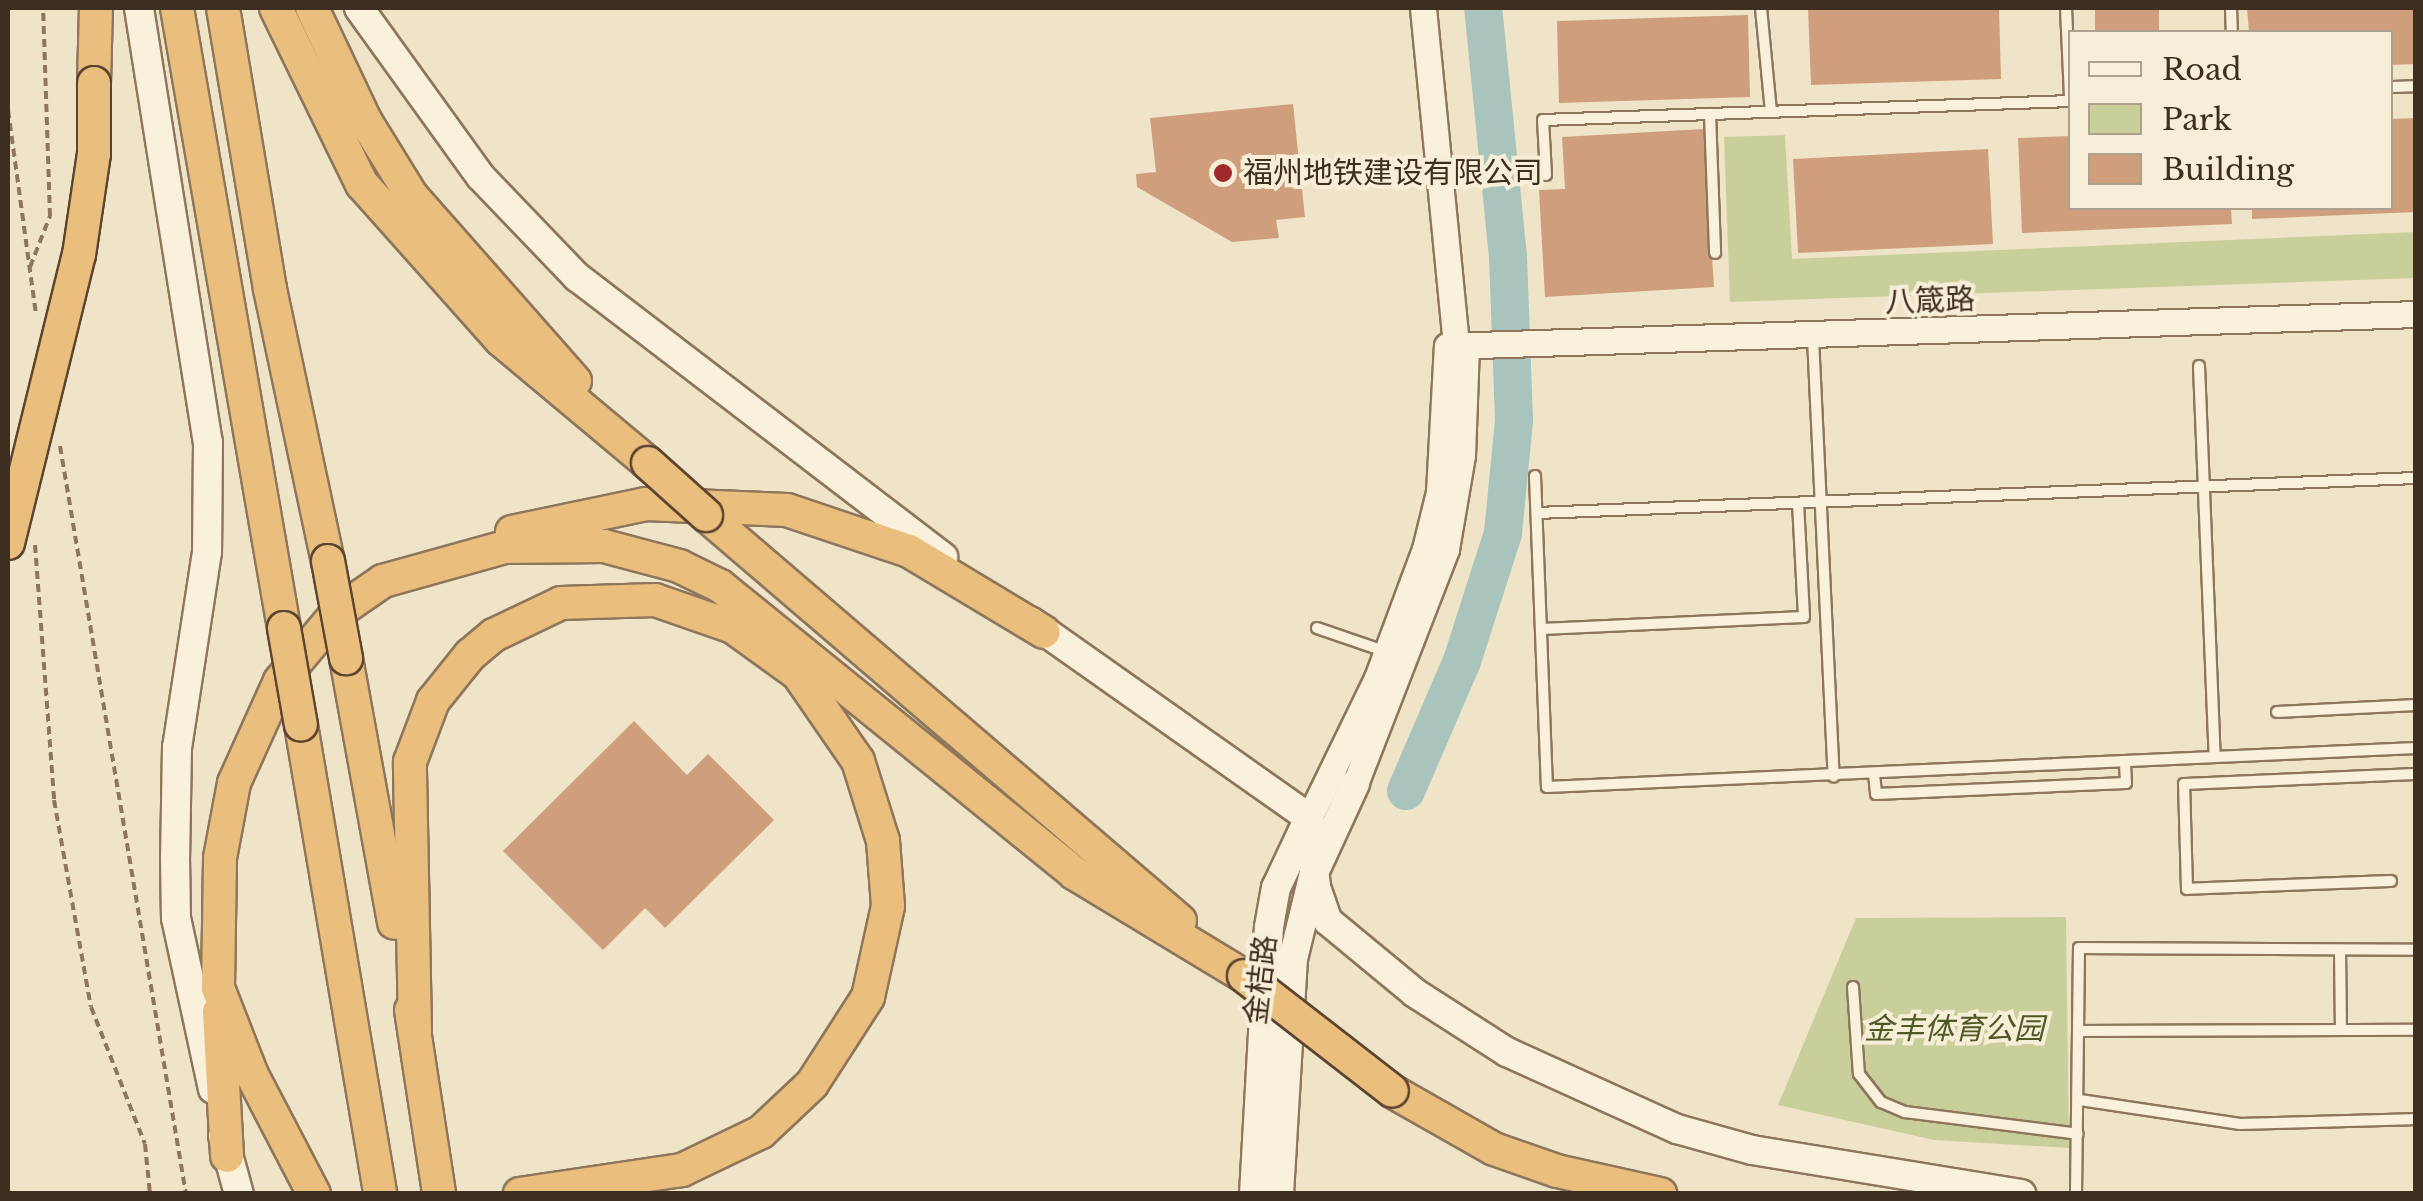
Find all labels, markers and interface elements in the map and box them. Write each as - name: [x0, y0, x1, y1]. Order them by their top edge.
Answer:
- legend: [2068, 30, 2393, 210]
- text: Road: [2162, 51, 2242, 88]
- text: Park: [2162, 101, 2232, 138]
- text: Building: [2162, 151, 2294, 188]
- place label: 福州地铁建设有限公司: [1243, 155, 1543, 191]
- marker: 福州地铁建设有限公司: [1212, 162, 1234, 184]
- street label: 八箴路: [1884, 281, 1976, 321]
- street label: 金桔路: [1238, 933, 1284, 1027]
- park label: 金丰体育公园: [1864, 1011, 2044, 1047]

